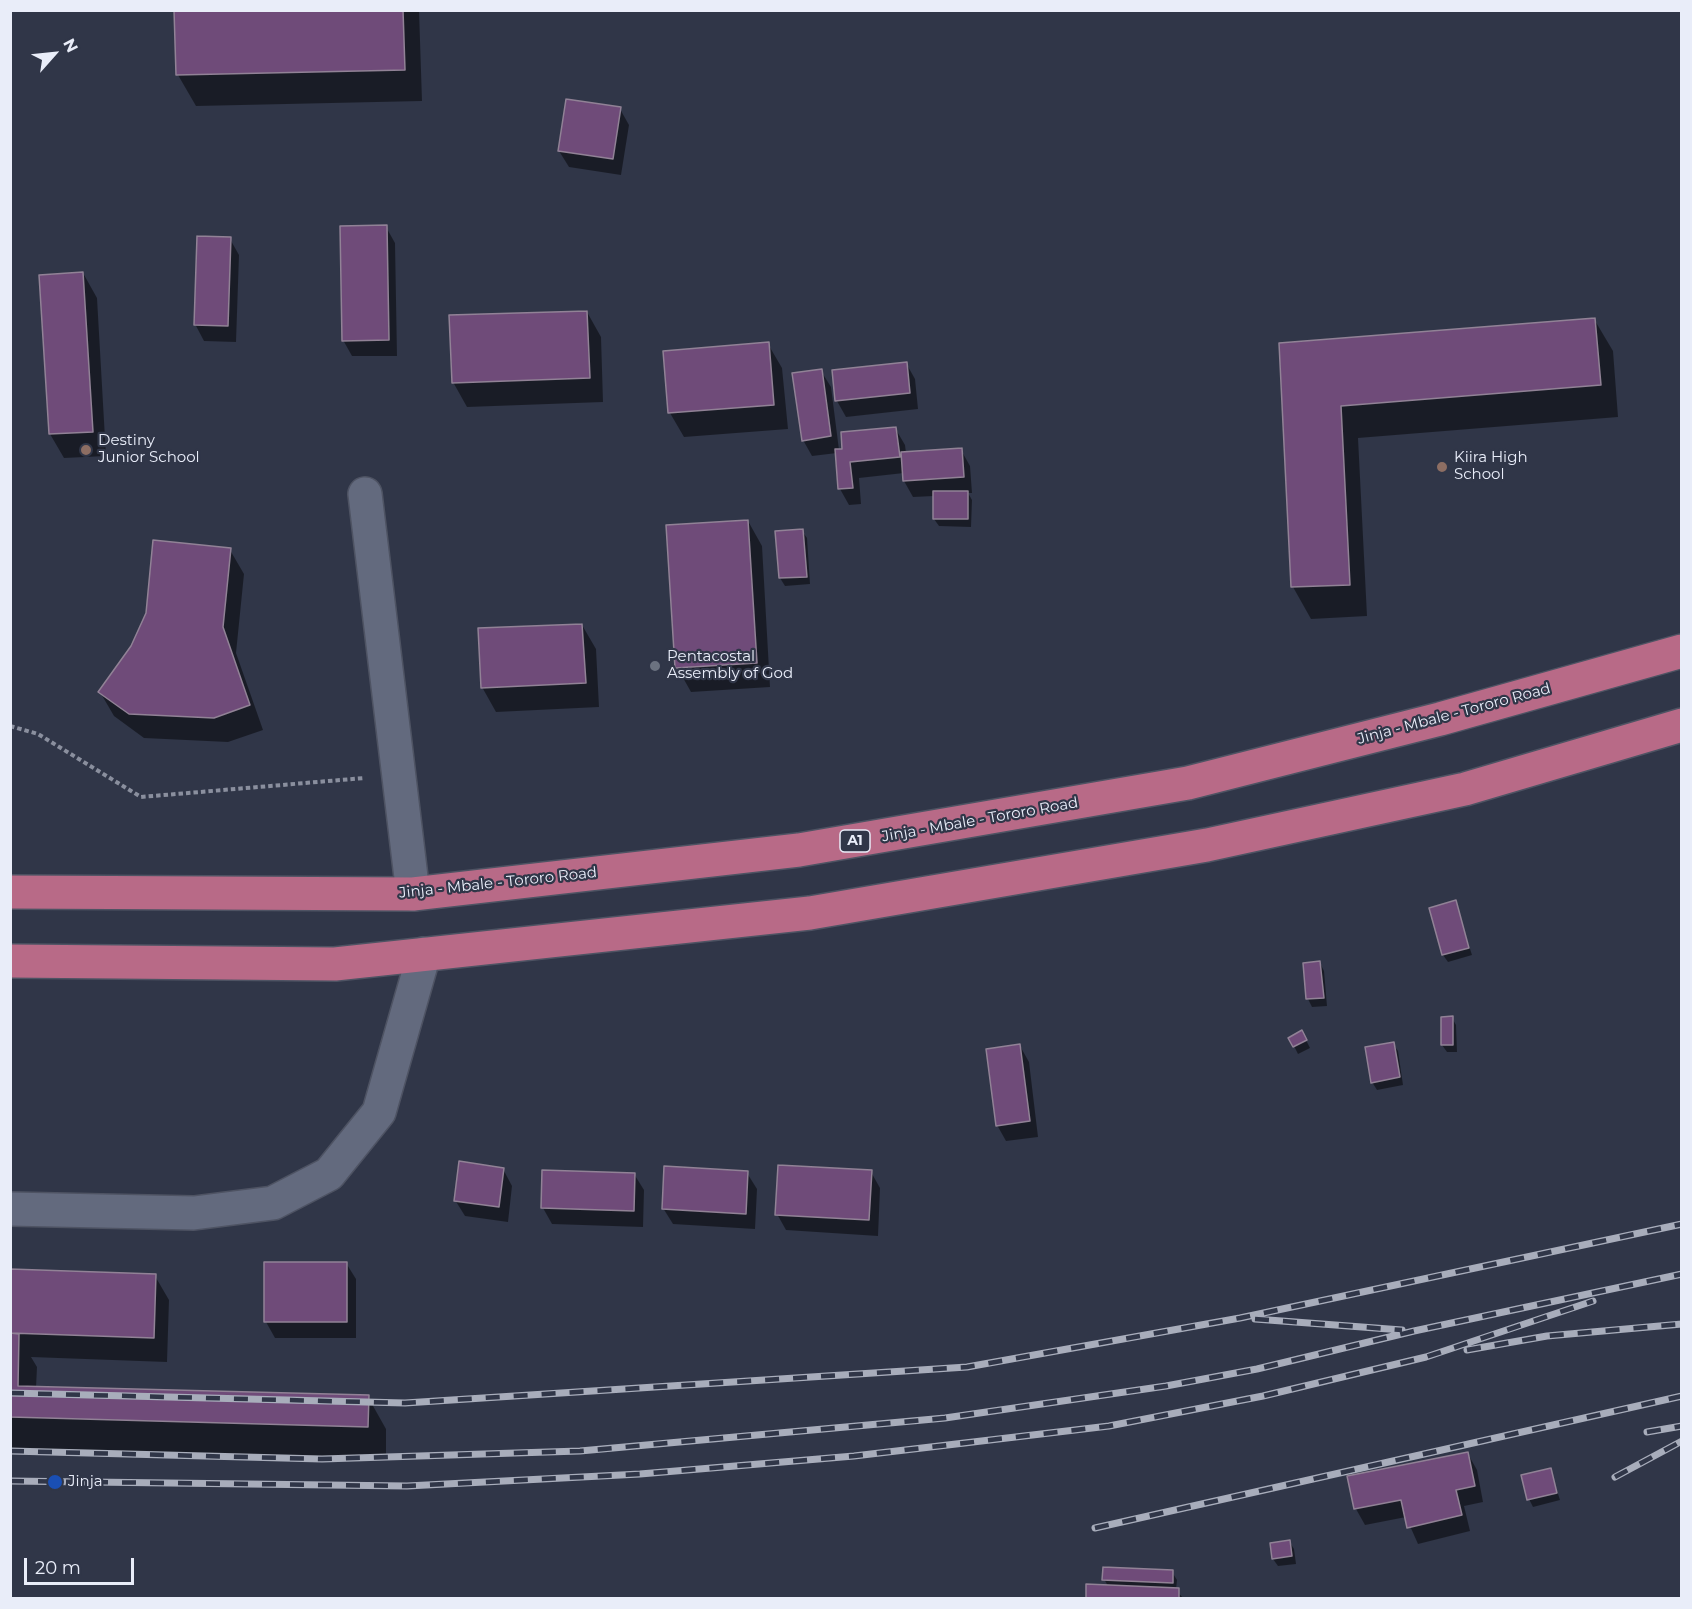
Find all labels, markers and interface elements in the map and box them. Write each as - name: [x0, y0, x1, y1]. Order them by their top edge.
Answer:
- north arrow: [24, 24, 84, 84]
- text: N: [59, 36, 82, 56]
- place label: Destiny Junior School: [98, 432, 200, 467]
- marker: Destiny Junior School: [79, 443, 93, 457]
- place label: Kiira High School: [1454, 449, 1528, 484]
- marker: Kiira High School: [1435, 460, 1449, 474]
- place label: Pentacostal Assembly of God: [667, 648, 793, 683]
- marker: Pentacostal Assembly of God: [648, 659, 662, 673]
- street label: Jinja - Mbale - Tororo Road: [1356, 680, 1552, 748]
- street label: Jinja - Mbale - Tororo Road: [880, 794, 1080, 846]
- road number: A1: [840, 830, 870, 852]
- street label: Jinja - Mbale - Tororo Road: [398, 864, 598, 902]
- marker: Jinja: [46, 1473, 64, 1491]
- place label: Jinja: [68, 1473, 103, 1491]
- scale bar: [27, 1546, 136, 1584]
- text: 20 m: [35, 1557, 81, 1579]

